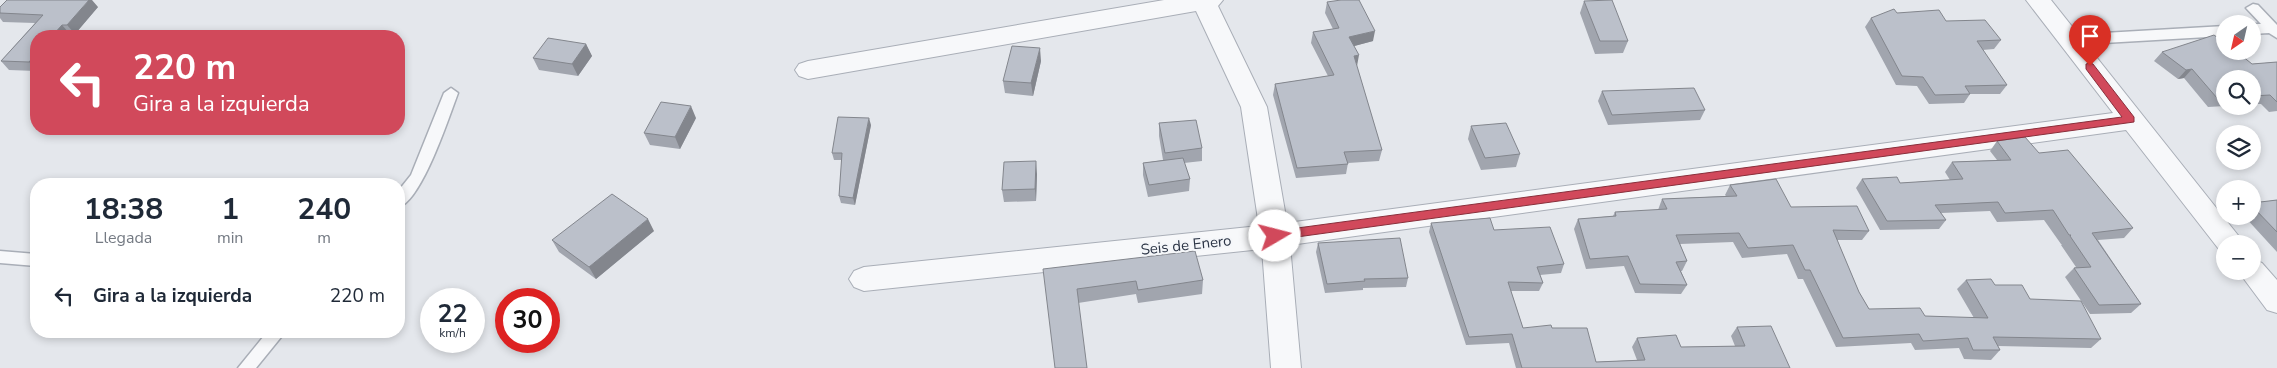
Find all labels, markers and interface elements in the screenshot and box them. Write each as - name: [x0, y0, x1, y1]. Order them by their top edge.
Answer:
- pin: [2069, 15, 2111, 66]
- north arrow: [2216, 15, 2261, 60]
- map controls: [2216, 15, 2261, 280]
- icon: arrive: [2076, 22, 2104, 50]
- text: 220 m: [133, 44, 236, 91]
- icon: left: [50, 50, 115, 115]
- button: search: [2216, 70, 2261, 115]
- text: Gira a la izquierda: [133, 89, 310, 119]
- button: layers: [2216, 125, 2261, 170]
- button: +: [2216, 180, 2261, 225]
- text: 18:38: [84, 189, 163, 230]
- text: 1: [221, 189, 239, 230]
- text: 240: [297, 189, 351, 230]
- position arrow: [1248, 209, 1300, 261]
- text: Llegada: [95, 227, 152, 249]
- text: min: [217, 227, 243, 249]
- text: m: [317, 227, 331, 249]
- street label: Seis de Enero: [1140, 230, 1232, 260]
- button: −: [2216, 235, 2261, 280]
- icon: left: [50, 282, 78, 310]
- text: Gira a la izquierda: [93, 283, 252, 309]
- text: 220 m: [330, 283, 385, 309]
- speed limit sign: 30: [495, 288, 560, 353]
- text: 22: [437, 297, 468, 331]
- text: km/h: [439, 325, 466, 341]

